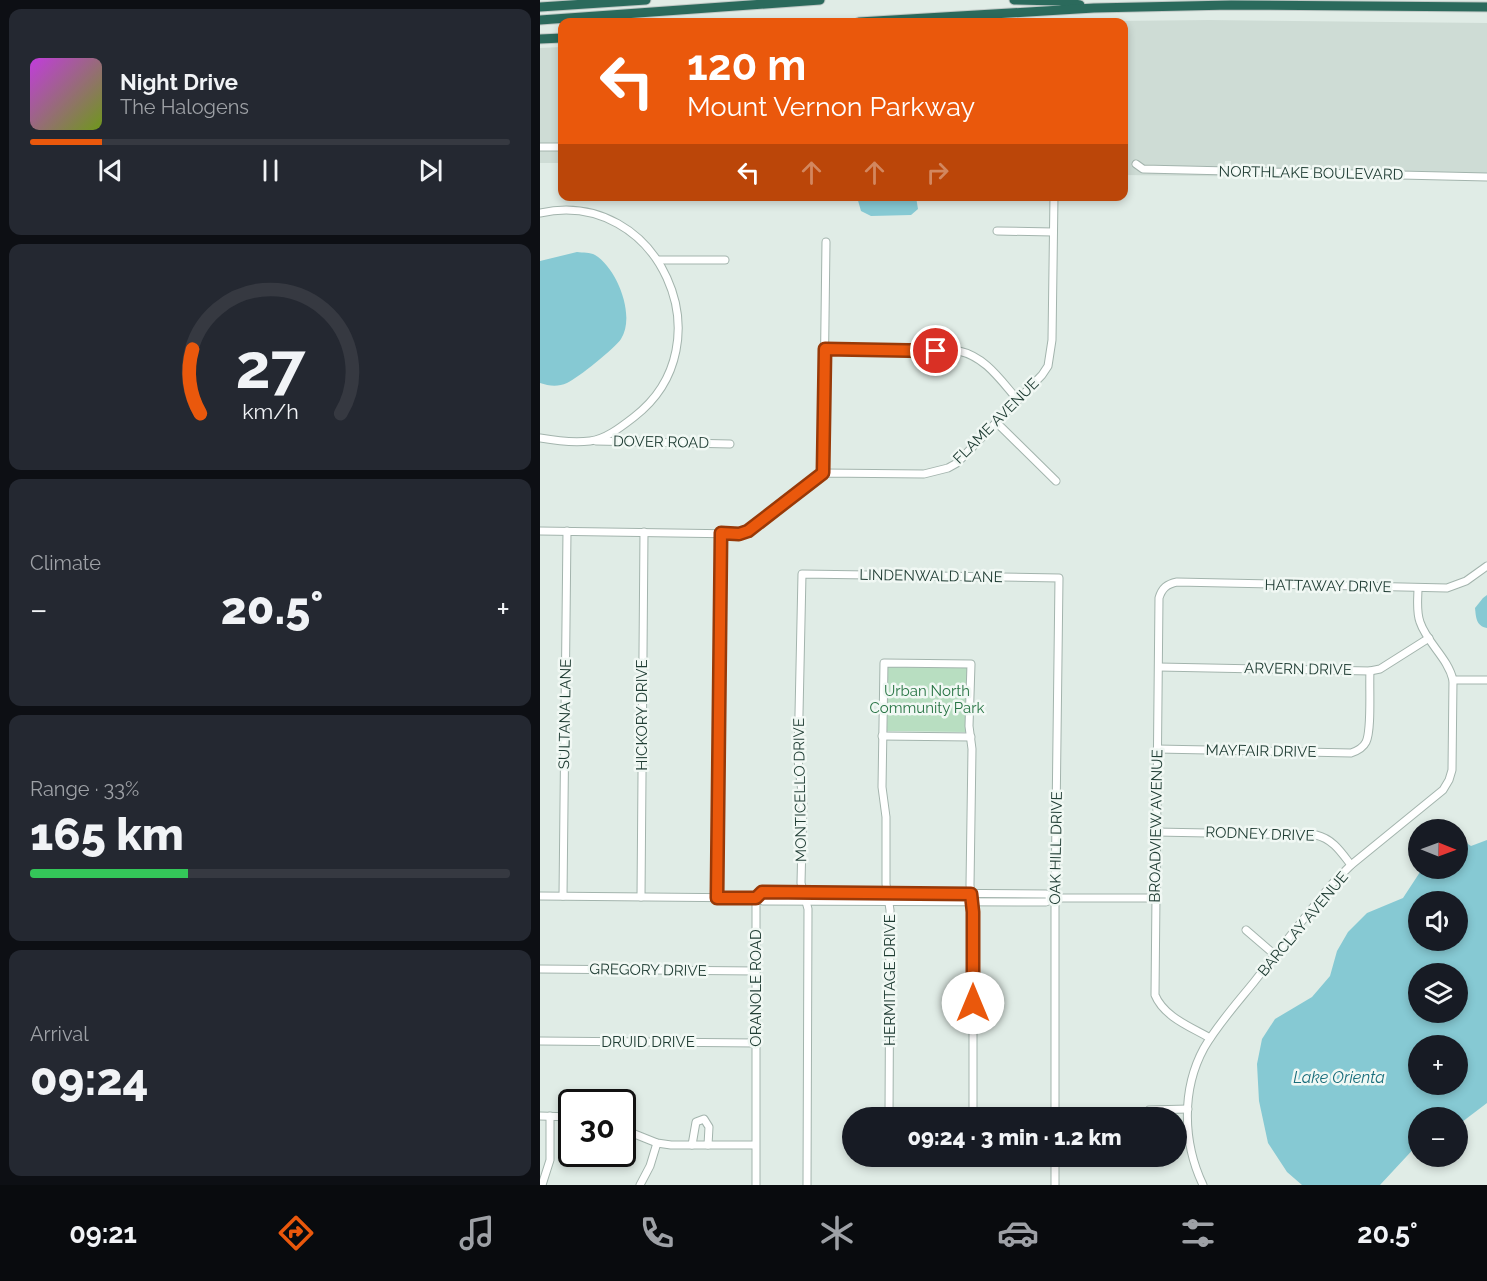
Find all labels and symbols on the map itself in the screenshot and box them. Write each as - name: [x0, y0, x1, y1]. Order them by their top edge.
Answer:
- street label: NORTHLAKE BOULEVARD: [1219, 162, 1404, 184]
- pin: [910, 325, 961, 376]
- street label: FLAME AVENUE: [949, 374, 1043, 468]
- street label: DOVER ROAD: [613, 432, 709, 452]
- street label: LINDENWALD LANE: [859, 566, 1003, 586]
- street label: HATTAWAY DRIVE: [1264, 576, 1392, 596]
- street label: SULTANA LANE: [555, 659, 575, 769]
- street label: HICKORY DRIVE: [633, 659, 651, 771]
- street label: ARVERN DRIVE: [1244, 659, 1352, 679]
- park label: Urban North Community Park: [870, 682, 985, 717]
- street label: MONTICELLO DRIVE: [790, 718, 810, 862]
- street label: MAYFAIR DRIVE: [1205, 741, 1317, 761]
- street label: BROADVIEW AVENUE: [1146, 749, 1166, 903]
- street label: OAK HILL DRIVE: [1046, 791, 1066, 905]
- north arrow: [1408, 819, 1468, 879]
- street label: RODNEY DRIVE: [1205, 823, 1315, 845]
- street label: BARCLAY AVENUE: [1254, 868, 1352, 980]
- street label: HERMITAGE DRIVE: [881, 914, 899, 1046]
- street label: ORANOLE ROAD: [747, 929, 765, 1047]
- street label: GREGORY DRIVE: [589, 960, 707, 980]
- position arrow: [941, 971, 1005, 1035]
- street label: DRUID DRIVE: [601, 1033, 695, 1051]
- water label: Lake Orienta: [1293, 1068, 1385, 1087]
- speed limit sign: 30: [558, 1089, 636, 1167]

